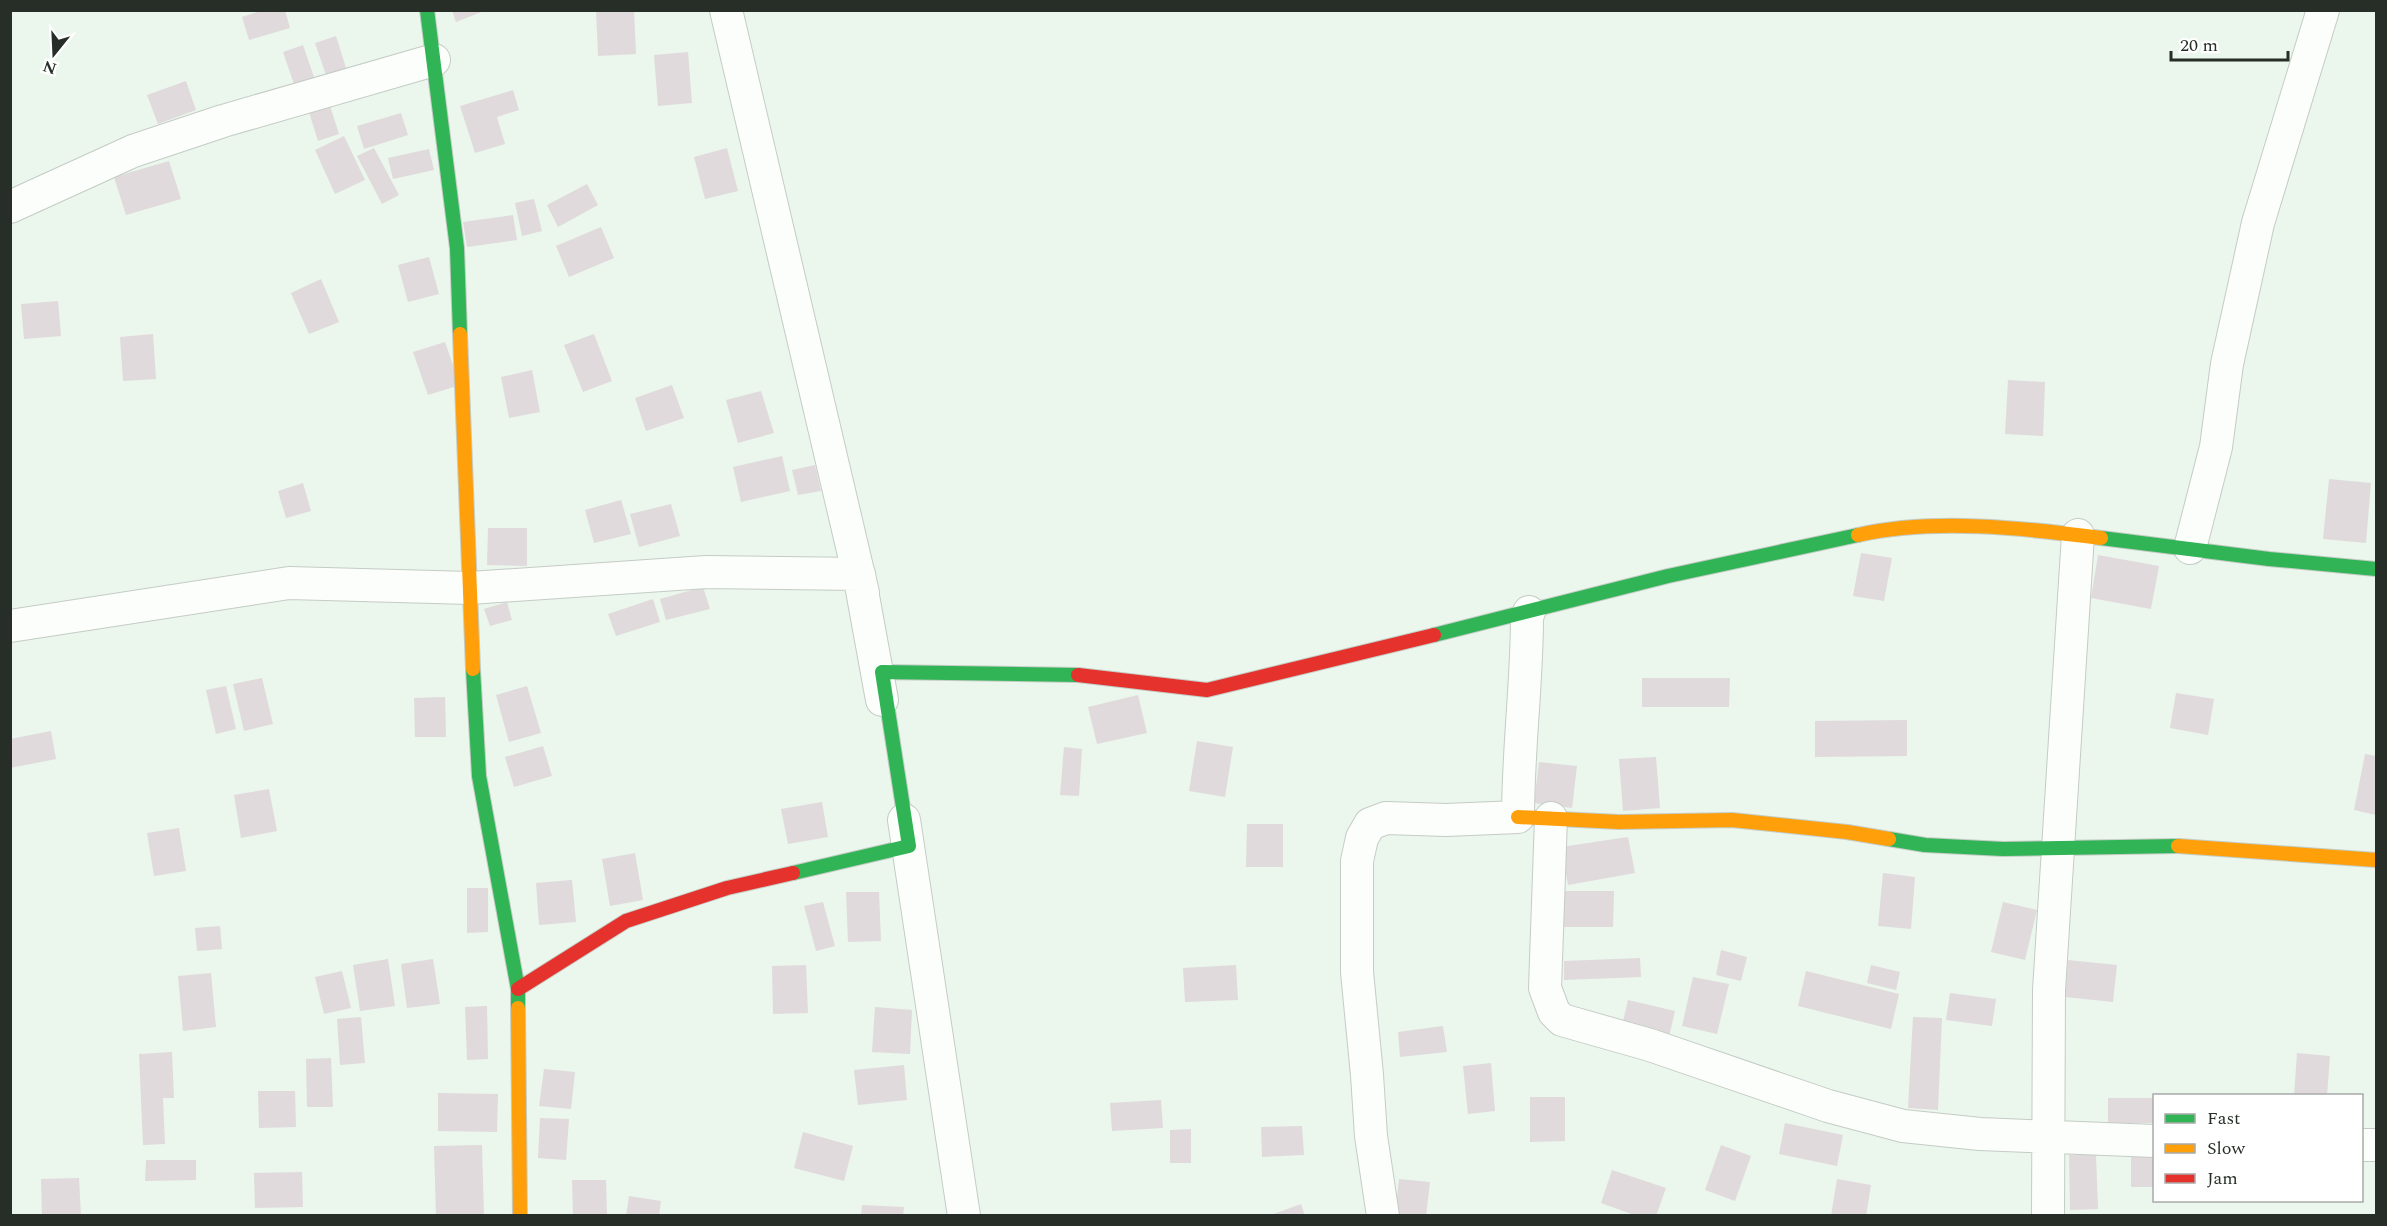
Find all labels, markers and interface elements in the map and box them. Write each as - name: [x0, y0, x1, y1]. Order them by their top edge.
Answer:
- north arrow: [24, 24, 84, 84]
- scale bar: [2171, 24, 2288, 62]
- text: 20 m: [2180, 32, 2218, 59]
- text: N: [40, 54, 60, 81]
- legend: [2153, 1094, 2363, 1202]
- text: Fast: [2207, 1105, 2240, 1132]
- text: Slow: [2207, 1135, 2246, 1162]
- text: Jam: [2207, 1165, 2238, 1192]

